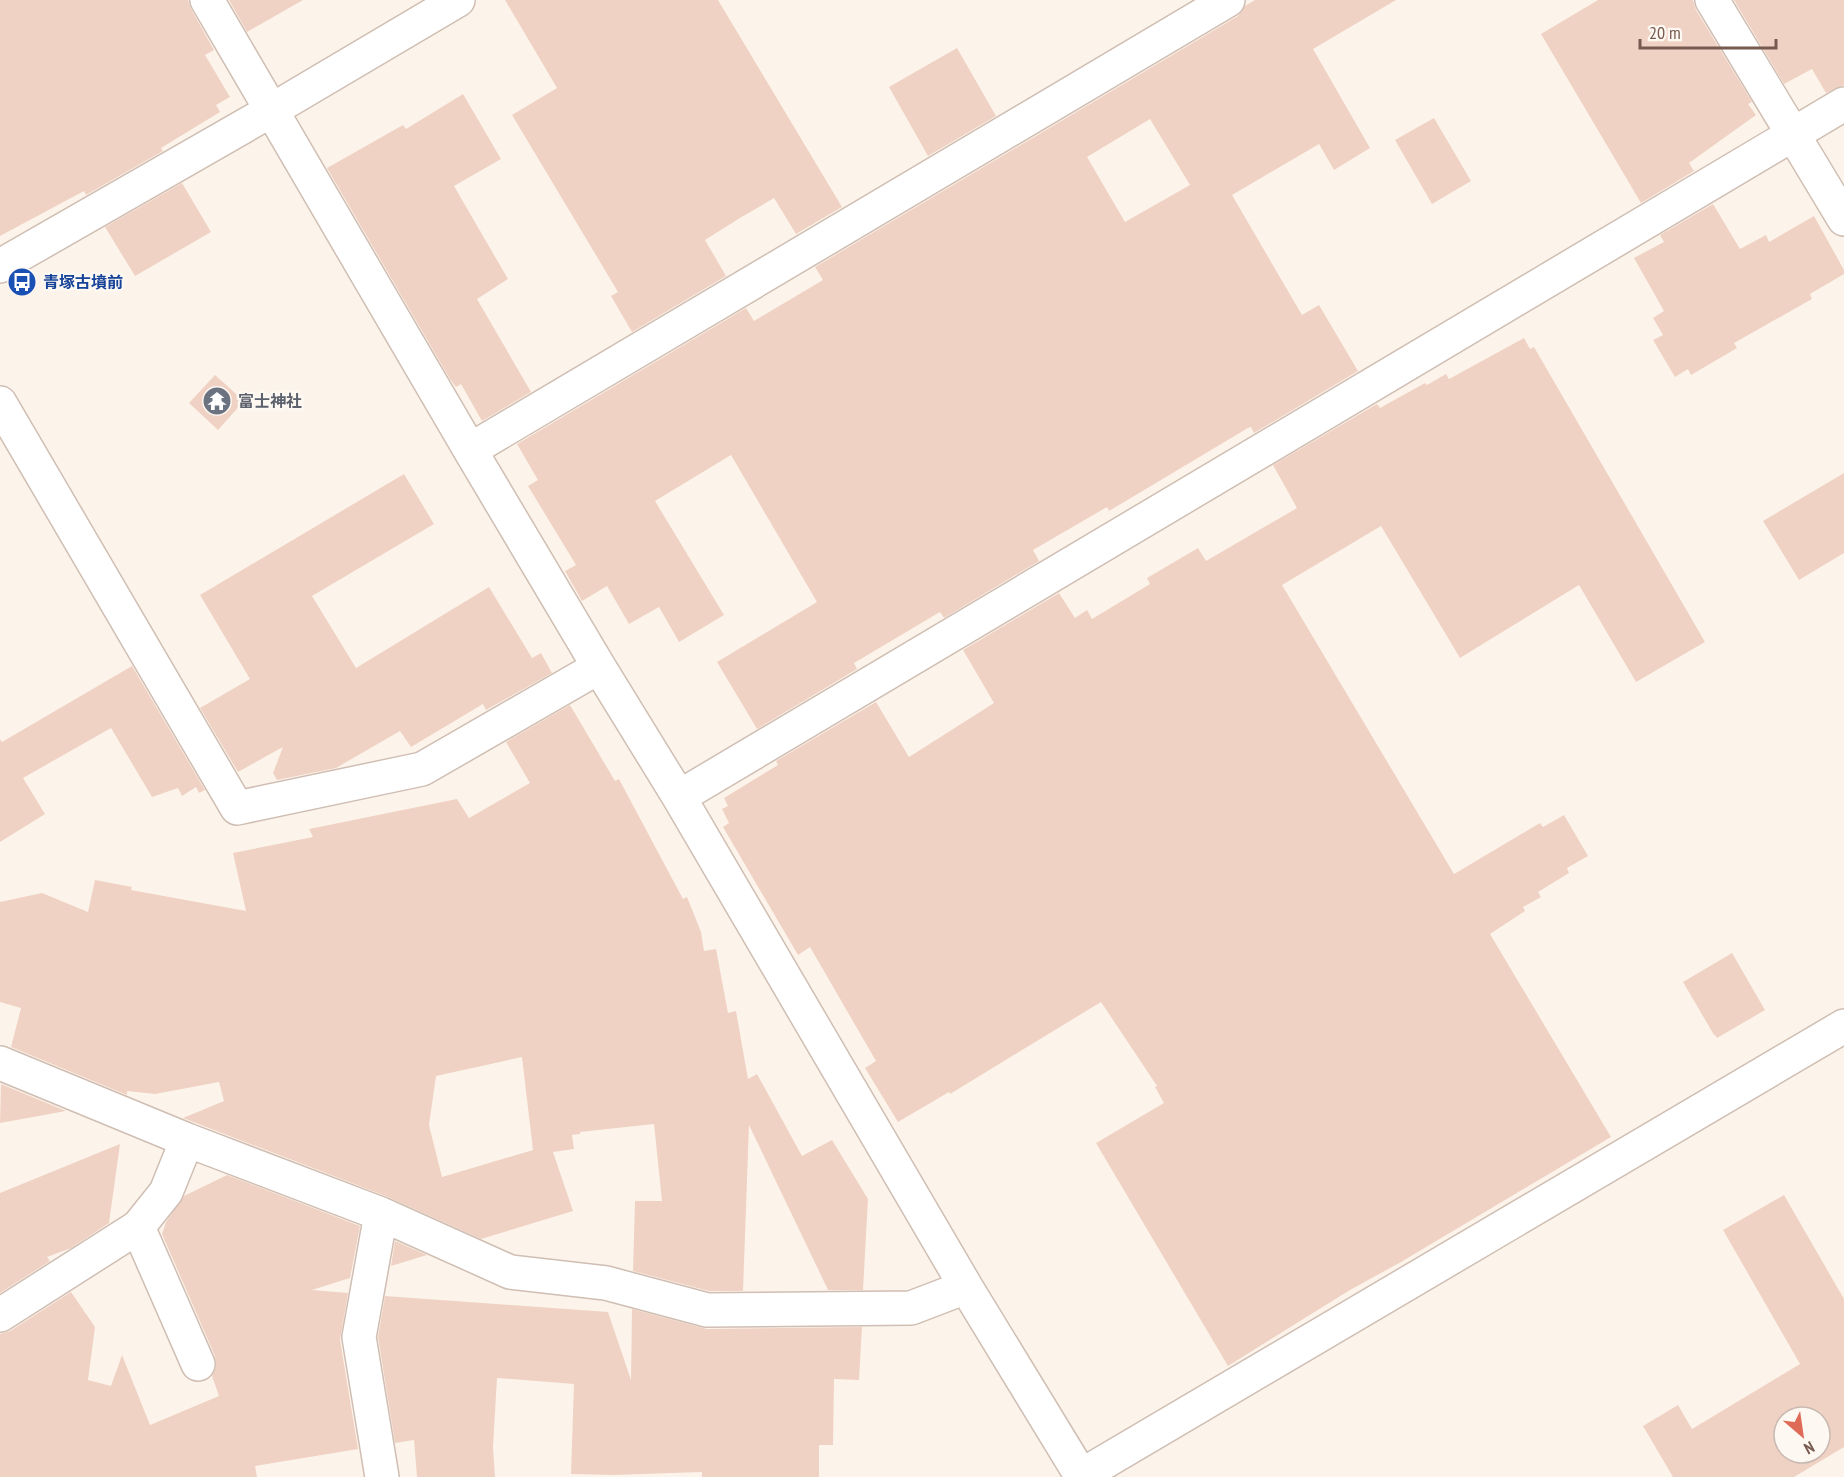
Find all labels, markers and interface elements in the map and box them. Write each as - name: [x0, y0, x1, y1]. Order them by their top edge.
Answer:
- scale bar: [1640, 12, 1776, 50]
- text: 20 m: [1649, 21, 1681, 44]
- bus stop icon: 青塚古墳前: [6, 266, 38, 298]
- place label: 青塚古墳前: [43, 272, 123, 292]
- temple icon: 富士神社: [201, 385, 233, 417]
- place label: 富士神社: [238, 391, 302, 411]
- north arrow: [1772, 1405, 1832, 1465]
- text: N: [1801, 1437, 1818, 1459]

